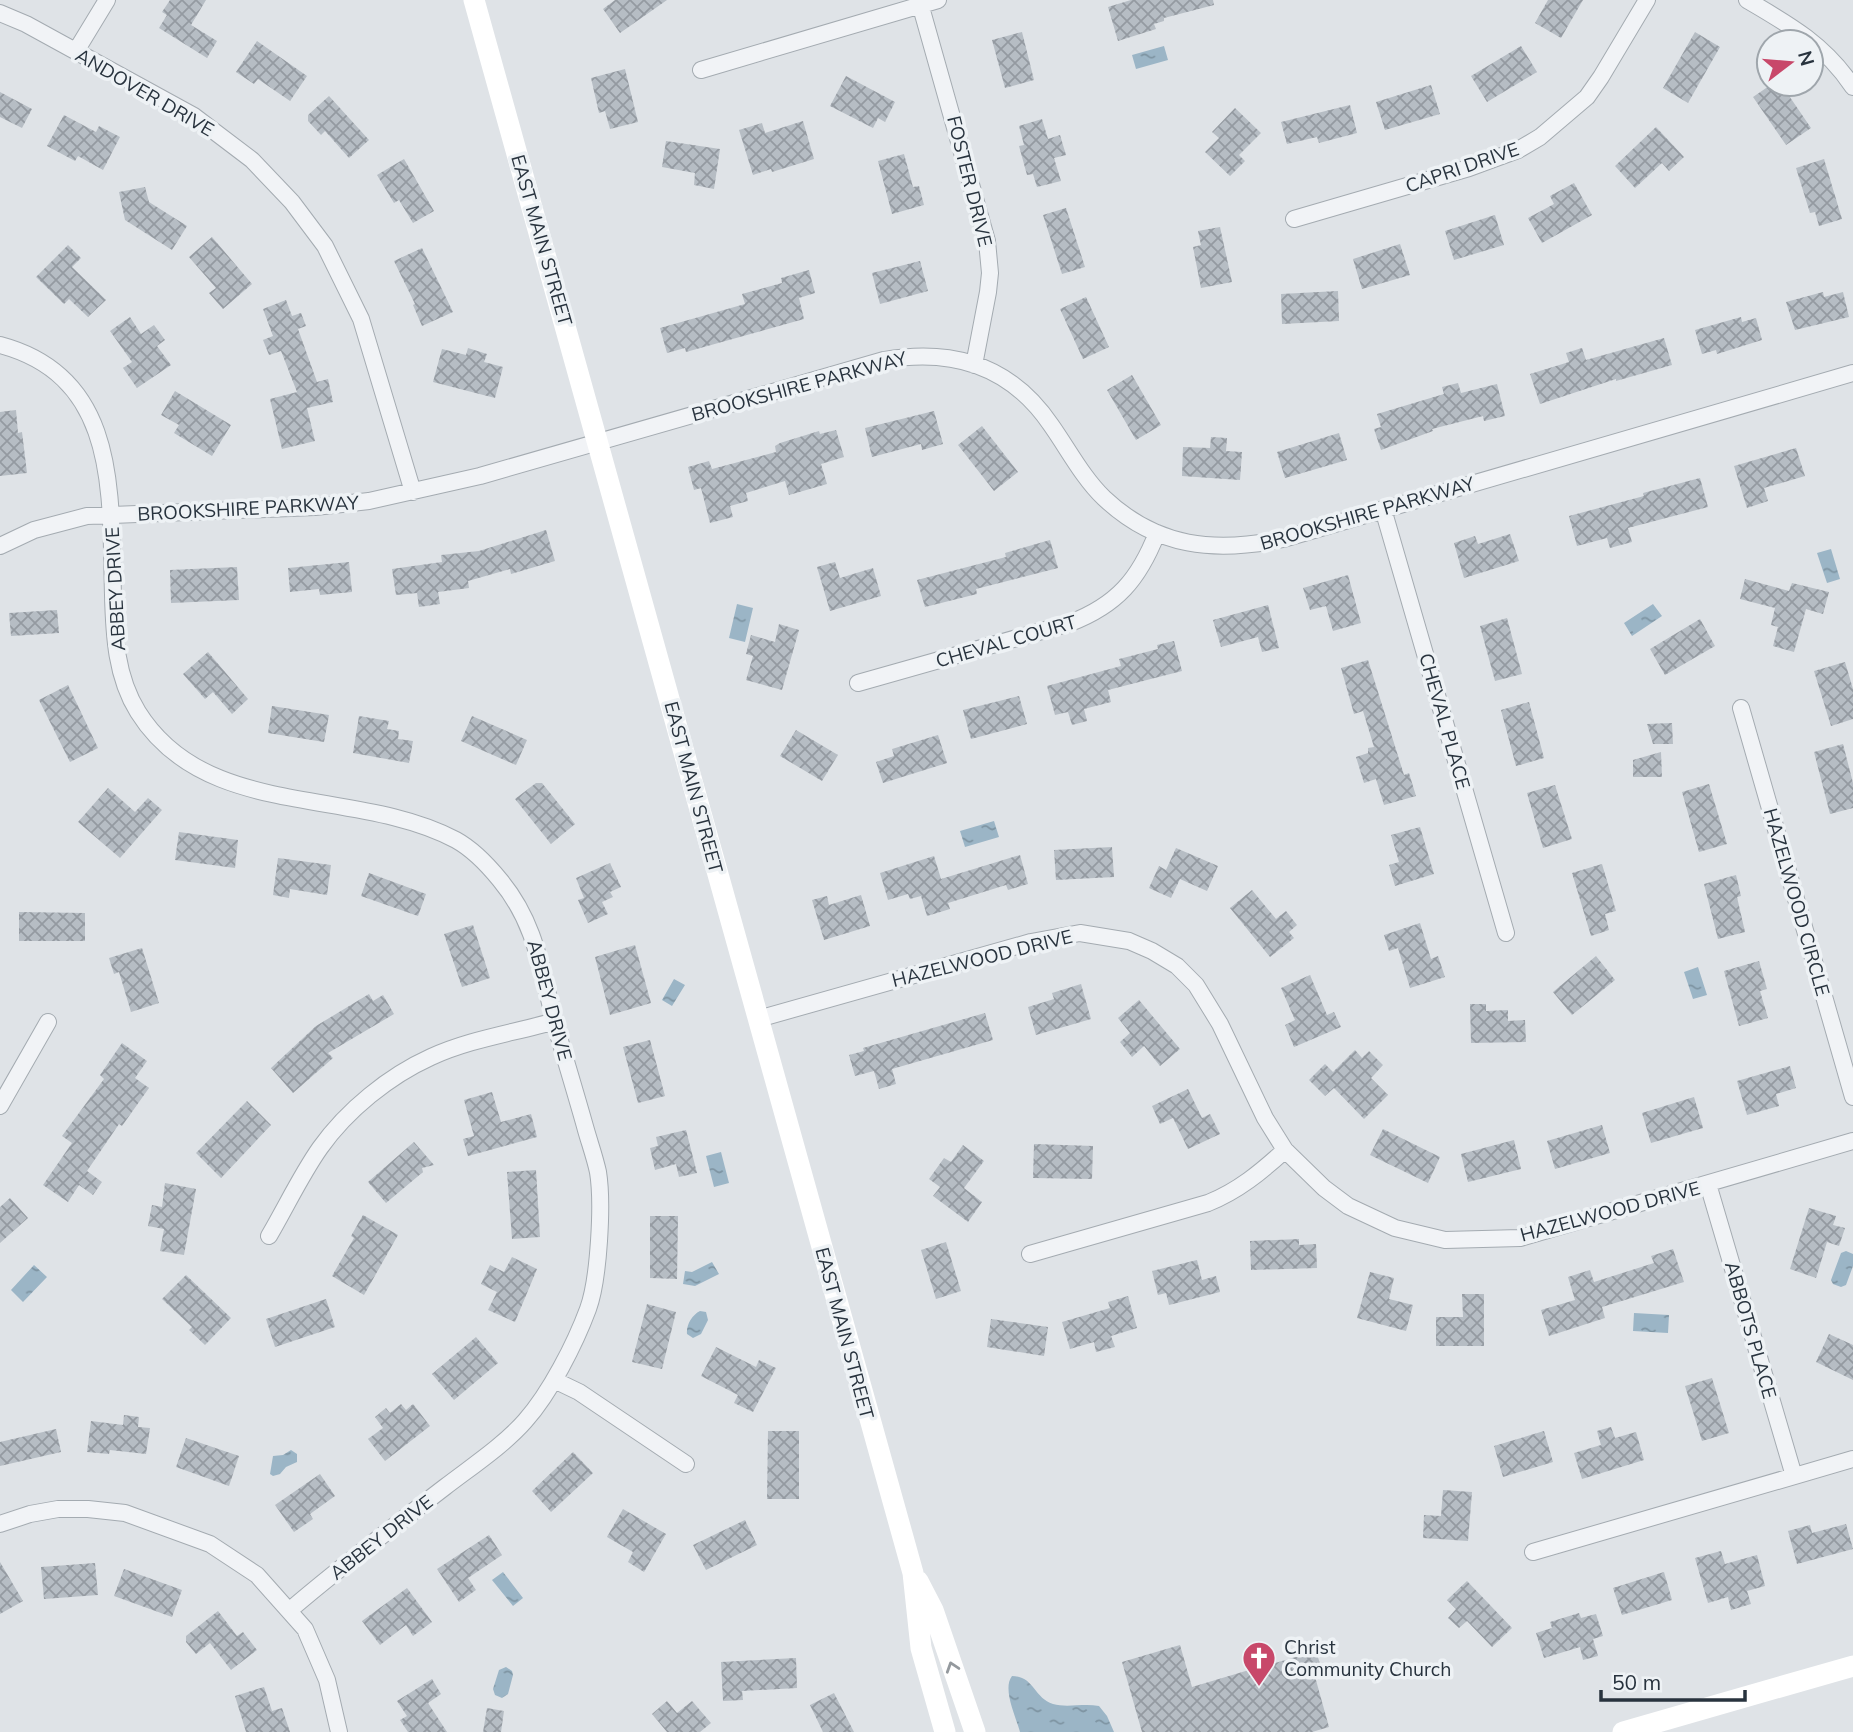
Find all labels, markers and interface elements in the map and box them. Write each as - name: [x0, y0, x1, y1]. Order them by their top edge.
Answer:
- north arrow: [1755, 28, 1825, 98]
- street label: ANDOVER DRIVE: [71, 43, 219, 141]
- text: N: [1793, 48, 1820, 69]
- street label: FOSTER DRIVE: [942, 113, 998, 249]
- street label: CAPRI DRIVE: [1402, 136, 1522, 198]
- street label: EAST MAIN STREET: [506, 152, 578, 329]
- street label: BROOKSHIRE PARKWAY: [689, 346, 910, 426]
- street label: BROOKSHIRE PARKWAY: [1257, 471, 1477, 555]
- street label: BROOKSHIRE PARKWAY: [137, 490, 360, 526]
- street label: ABBEY DRIVE: [100, 526, 130, 652]
- street label: CHEVAL COURT: [933, 609, 1080, 673]
- street label: CHEVAL PLACE: [1414, 650, 1476, 792]
- street label: EAST MAIN STREET: [660, 698, 729, 876]
- street label: HAZELWOOD CIRCLE: [1759, 805, 1835, 999]
- street label: HAZELWOOD DRIVE: [889, 924, 1075, 992]
- street label: ABBEY DRIVE: [522, 937, 578, 1063]
- street label: HAZELWOOD DRIVE: [1517, 1175, 1703, 1247]
- street label: EAST MAIN STREET: [811, 1244, 880, 1422]
- street label: ABBOTS PLACE: [1720, 1259, 1782, 1401]
- street label: ABBEY DRIVE: [325, 1489, 437, 1585]
- place label: Christ Community Church: [1284, 1635, 1451, 1681]
- church icon: Christ Community Church: [1240, 1639, 1278, 1688]
- scale bar: [1601, 1658, 1744, 1702]
- one-way arrow: [946, 1662, 961, 1674]
- text: 50 m: [1612, 1669, 1661, 1695]

